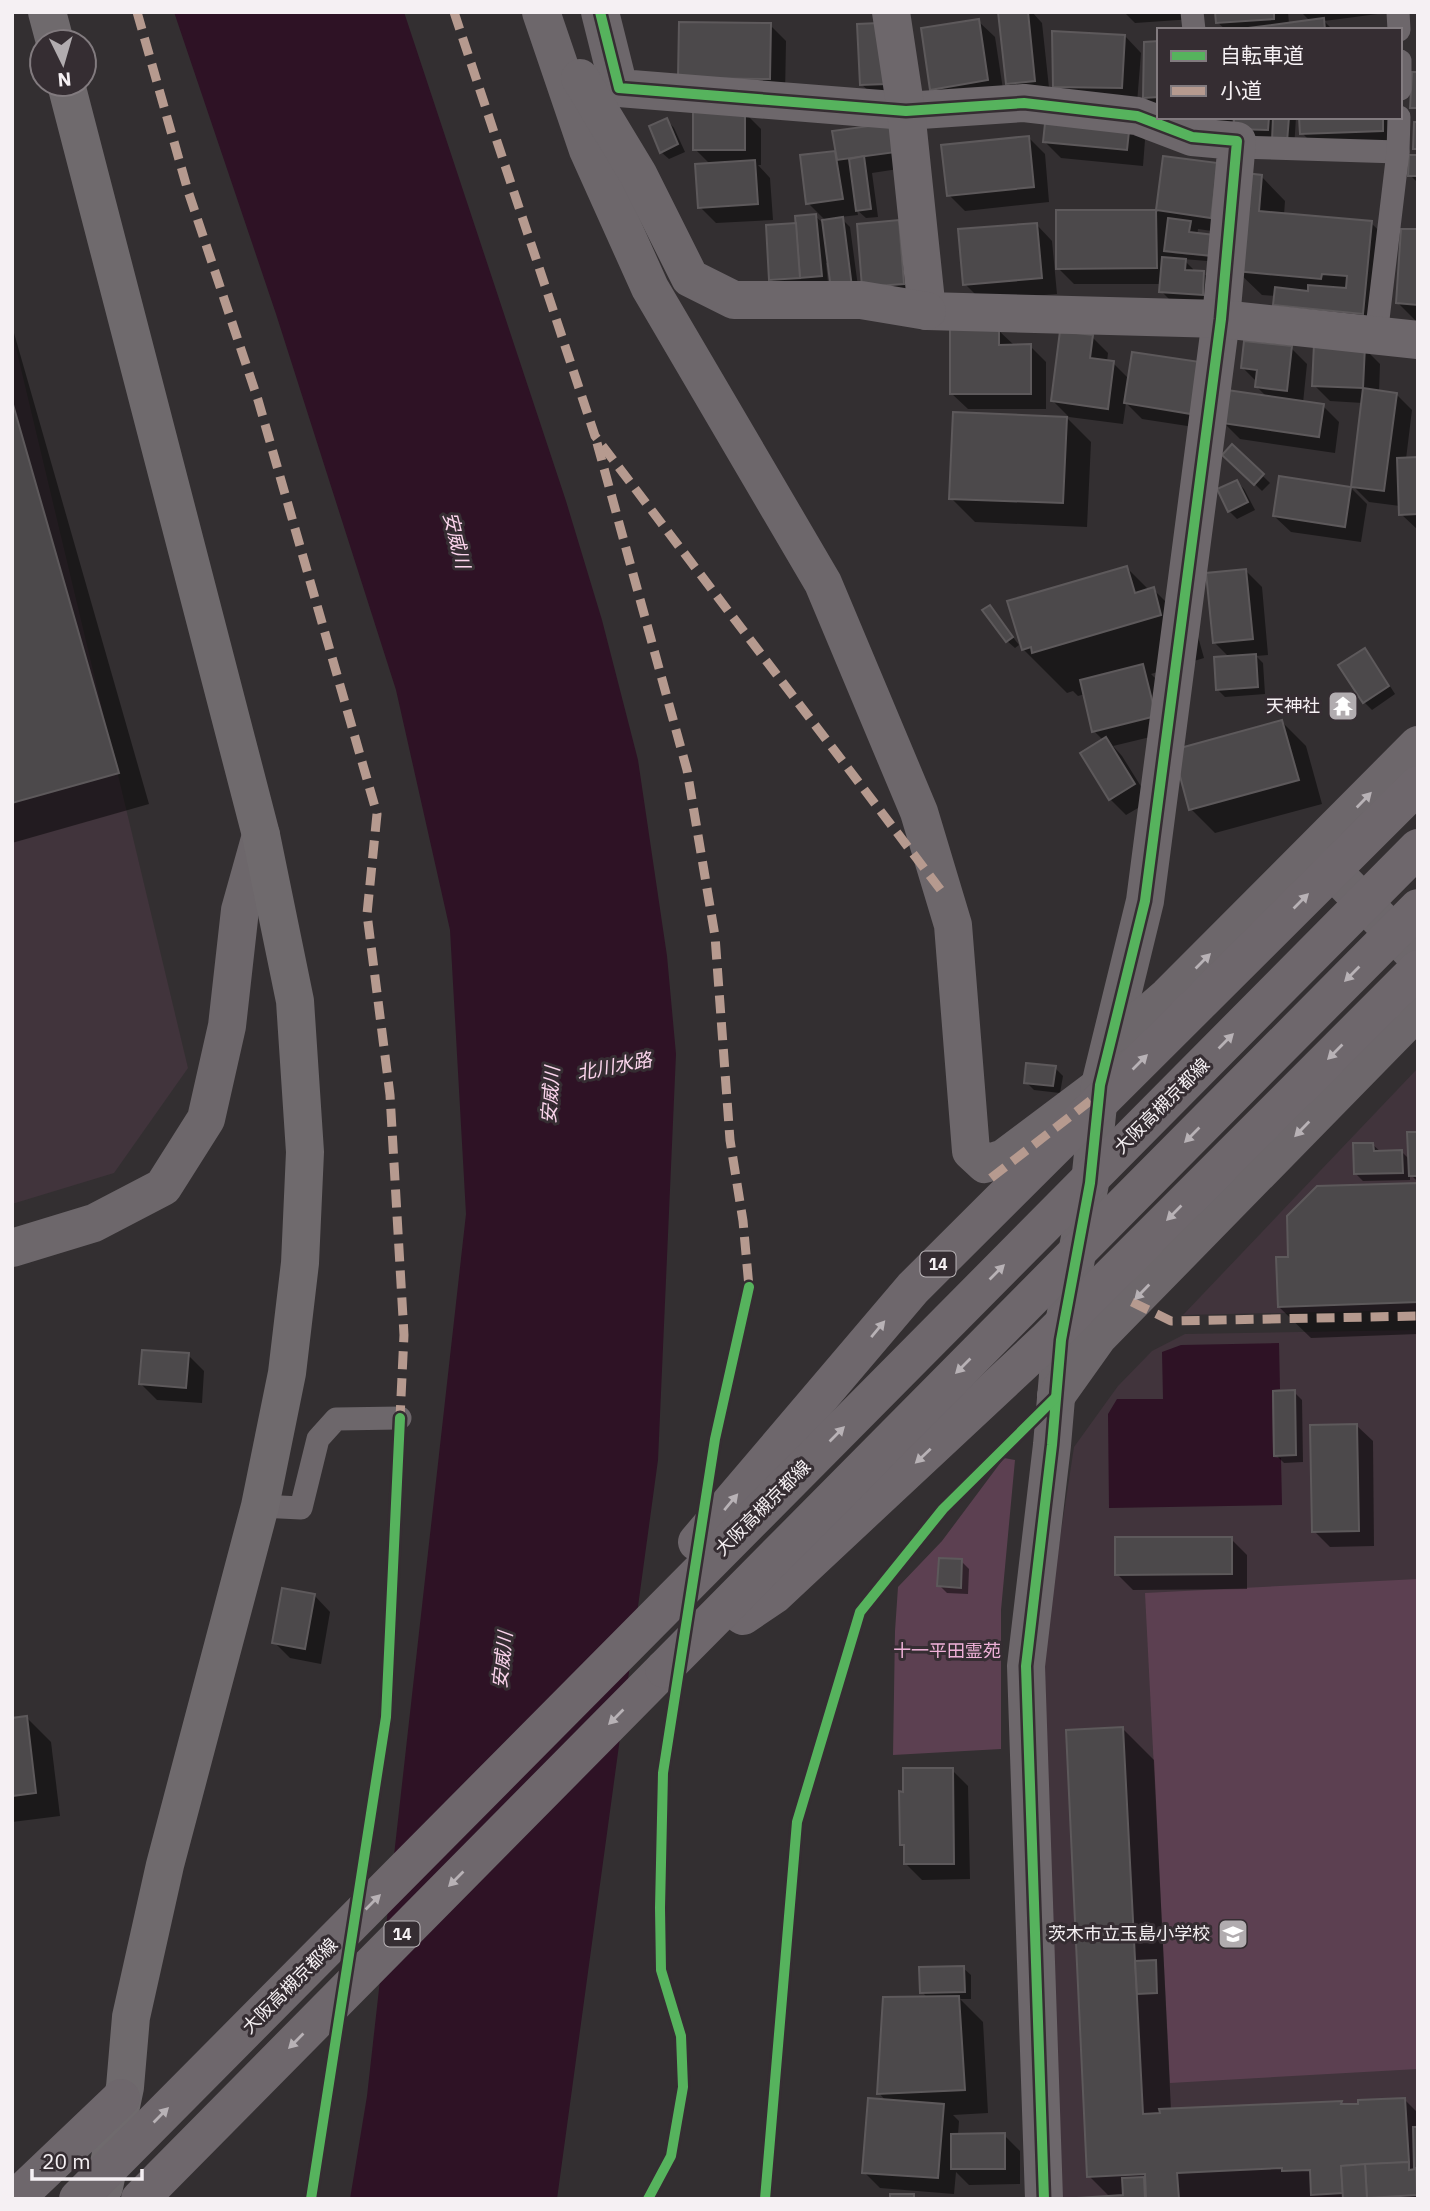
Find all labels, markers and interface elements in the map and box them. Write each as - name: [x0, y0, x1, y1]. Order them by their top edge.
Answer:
- north arrow: [28, 28, 98, 98]
- legend: [1157, 28, 1402, 119]
- text: 自転車道: [1220, 41, 1304, 69]
- text: N: [57, 67, 72, 92]
- text: 小道: [1220, 76, 1262, 104]
- water label: 安威川: [438, 509, 476, 572]
- temple icon: 天神社: [1326, 689, 1360, 723]
- place label: 天神社: [1266, 694, 1320, 717]
- one-way arrow: [1356, 792, 1372, 809]
- one-way arrow: [1293, 893, 1309, 910]
- one-way arrow: [1194, 953, 1211, 969]
- one-way arrow: [1344, 965, 1361, 982]
- one-way arrow: [1218, 1033, 1234, 1050]
- one-way arrow: [1327, 1044, 1343, 1060]
- water label: 北川水路: [574, 1047, 656, 1085]
- street label: 大阪高槻京都線: [1109, 1053, 1214, 1158]
- one-way arrow: [1132, 1053, 1149, 1070]
- water label: 安威川: [536, 1064, 564, 1124]
- one-way arrow: [1294, 1120, 1310, 1137]
- one-way arrow: [1185, 1126, 1201, 1143]
- one-way arrow: [1166, 1205, 1182, 1221]
- road number: 14: [920, 1252, 956, 1276]
- one-way arrow: [989, 1264, 1005, 1280]
- one-way arrow: [1135, 1283, 1151, 1300]
- one-way arrow: [870, 1320, 886, 1338]
- one-way arrow: [955, 1358, 972, 1375]
- one-way arrow: [828, 1426, 845, 1442]
- one-way arrow: [915, 1448, 932, 1464]
- street label: 大阪高槻京都線: [710, 1455, 815, 1560]
- one-way arrow: [723, 1493, 739, 1511]
- water label: 安威川: [487, 1628, 517, 1690]
- park label: 十一平田霊苑: [893, 1639, 1001, 1662]
- one-way arrow: [608, 1709, 624, 1725]
- one-way arrow: [448, 1871, 464, 1887]
- one-way arrow: [364, 1893, 381, 1910]
- school or university icon: 茨木市立玉島小学校: [1216, 1917, 1250, 1951]
- road number: 14: [384, 1922, 420, 1946]
- place label: 茨木市立玉島小学校: [1048, 1922, 1210, 1945]
- street label: 大阪高槻京都線: [237, 1933, 342, 2038]
- one-way arrow: [289, 2032, 305, 2049]
- one-way arrow: [152, 2108, 169, 2124]
- scale bar: [32, 2138, 142, 2182]
- text: 20 m: [42, 2147, 91, 2175]

